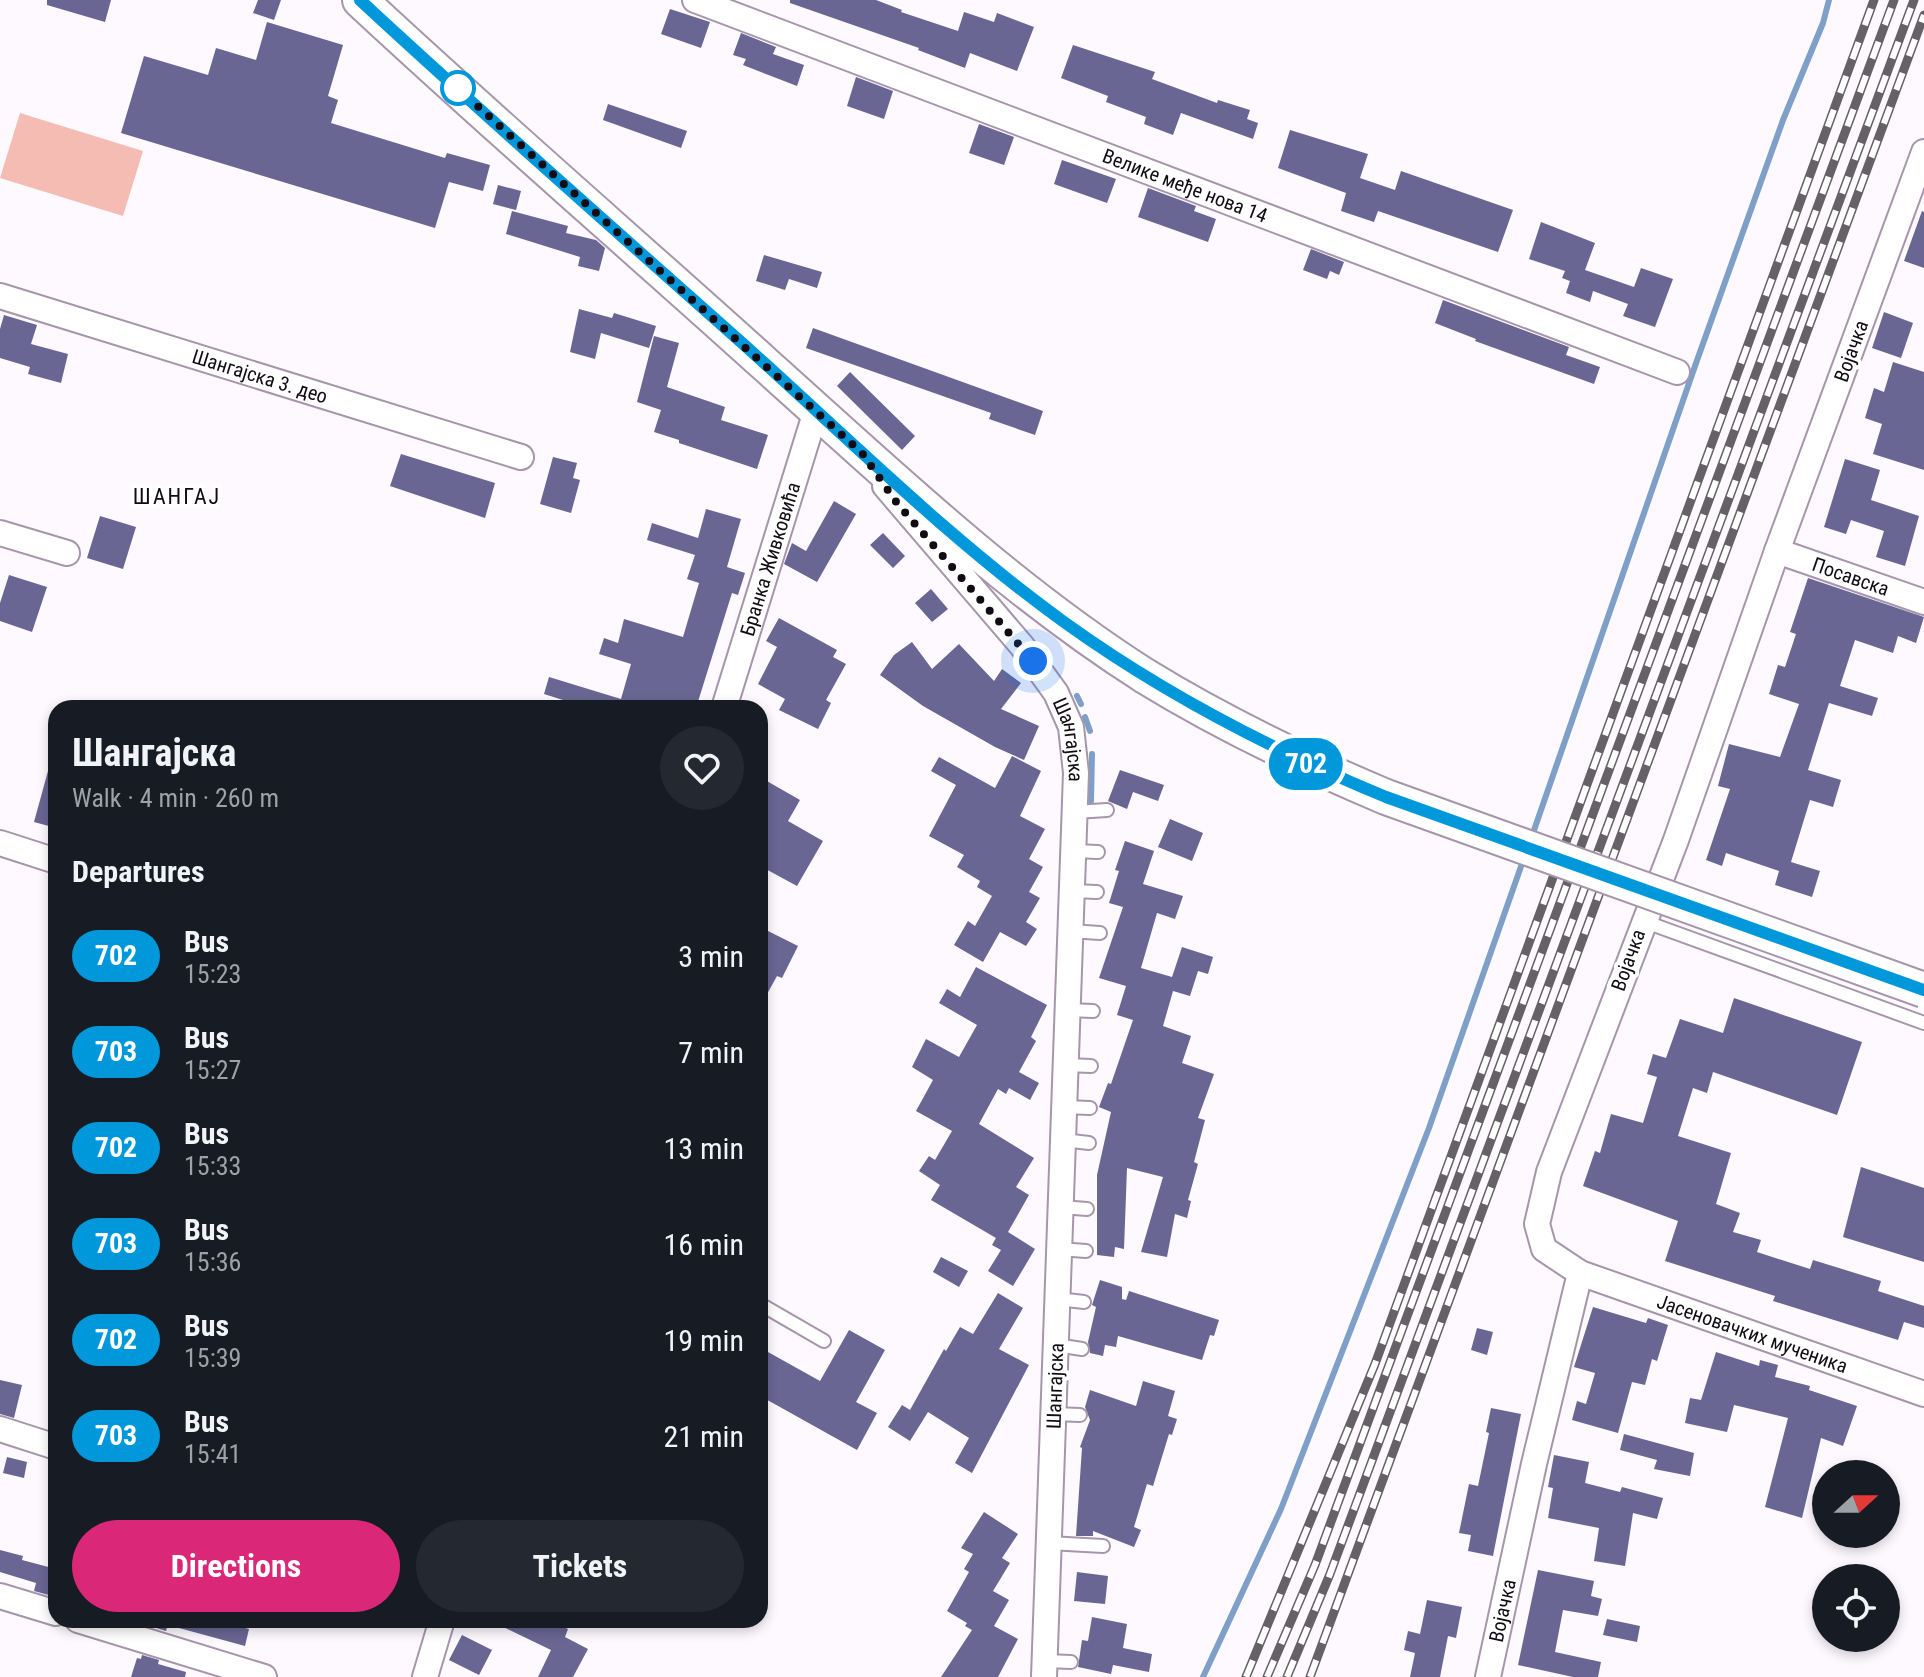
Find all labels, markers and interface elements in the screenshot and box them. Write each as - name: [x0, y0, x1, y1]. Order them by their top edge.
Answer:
- unlabelled marker: [441, 71, 475, 105]
- street label: Велике међе нова 14: [1099, 144, 1271, 228]
- street label: Војачка: [1829, 317, 1873, 385]
- street label: Шангајска 3. део: [189, 344, 331, 409]
- street label: Бранка Живковића: [735, 479, 805, 639]
- district label: ШАНГАЈ: [133, 484, 221, 509]
- street label: Посавска: [1809, 552, 1892, 601]
- your location: [1013, 641, 1053, 681]
- street label: Шангајска: [1048, 694, 1088, 782]
- button: heart: [660, 726, 744, 810]
- text: Шангајска: [72, 731, 236, 775]
- line badge: 702: [1260, 738, 1352, 790]
- text: 702: [1285, 747, 1327, 780]
- text: Walk · 4 min · 260 m: [72, 783, 279, 813]
- text: Departures: [72, 854, 205, 889]
- text: Bus: [184, 924, 229, 959]
- street label: Војачка: [1606, 926, 1650, 994]
- text: 702: [95, 939, 137, 972]
- text: 3 min: [678, 939, 744, 974]
- text: 15:23: [184, 959, 241, 989]
- text: Bus: [184, 1020, 229, 1055]
- text: 703: [95, 1035, 137, 1068]
- text: 7 min: [678, 1035, 744, 1070]
- text: 15:27: [184, 1055, 241, 1085]
- text: Bus: [184, 1116, 229, 1151]
- text: 702: [95, 1131, 137, 1164]
- text: 13 min: [663, 1131, 744, 1166]
- text: 15:33: [184, 1151, 241, 1181]
- text: Bus: [184, 1212, 229, 1247]
- text: 703: [95, 1227, 137, 1260]
- text: 16 min: [663, 1227, 744, 1262]
- text: 15:36: [184, 1247, 241, 1277]
- street label: Јасеновачких мученика: [1654, 1289, 1851, 1378]
- text: Bus: [184, 1308, 229, 1343]
- text: 702: [95, 1323, 137, 1356]
- text: 19 min: [663, 1323, 744, 1358]
- text: 15:39: [184, 1343, 241, 1373]
- street label: Шангајска: [1042, 1343, 1068, 1429]
- text: Bus: [184, 1404, 229, 1439]
- text: 703: [95, 1419, 137, 1452]
- text: 21 min: [663, 1419, 744, 1454]
- text: 15:41: [184, 1439, 241, 1469]
- north arrow: [1812, 1460, 1900, 1548]
- map controls: [1812, 1460, 1900, 1652]
- button: Directions: [72, 1520, 400, 1612]
- button: Tickets: [416, 1520, 744, 1612]
- button: locate: [1812, 1564, 1900, 1652]
- street label: Војачка: [1484, 1577, 1521, 1644]

